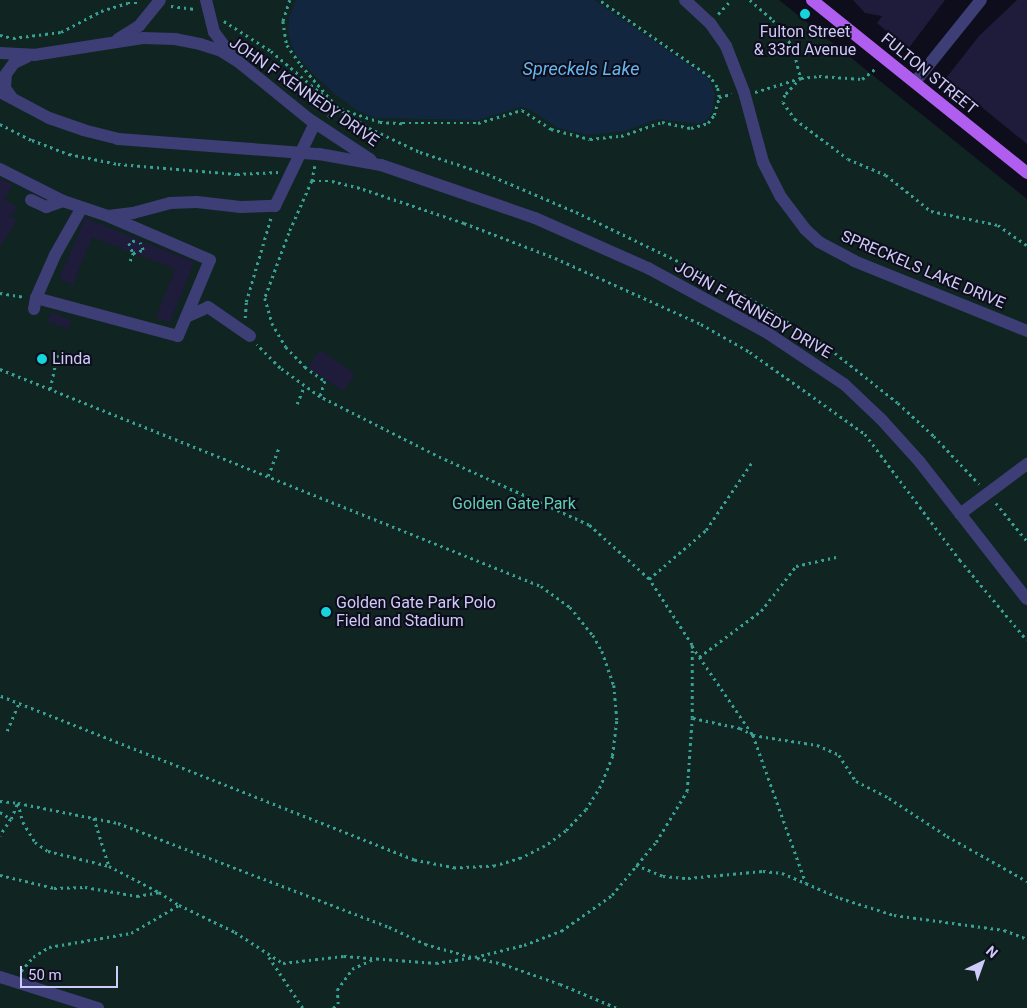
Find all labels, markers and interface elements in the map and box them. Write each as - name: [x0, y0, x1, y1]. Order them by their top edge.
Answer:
- marker: Fulton Street & 33rd Avenue: [799, 8, 811, 20]
- place label: Fulton Street & 33rd Avenue: [754, 22, 856, 60]
- street label: FULTON STREET: [877, 29, 981, 119]
- street label: JOHN F KENNEDY DRIVE: [225, 33, 383, 151]
- water label: Spreckels Lake: [523, 58, 639, 80]
- street label: SPRECKELS LAKE DRIVE: [838, 227, 1008, 313]
- street label: JOHN F KENNEDY DRIVE: [671, 257, 835, 363]
- place label: Linda: [52, 349, 91, 369]
- marker: Linda: [36, 353, 48, 365]
- park label: Golden Gate Park: [452, 494, 576, 514]
- place label: Golden Gate Park Polo Field and Stadium: [336, 593, 496, 631]
- marker: Golden Gate Park Polo Field and Stadium: [320, 606, 332, 618]
- north arrow: [957, 938, 1007, 988]
- text: N: [983, 943, 1001, 961]
- scale bar: [22, 956, 120, 988]
- text: 50 m: [28, 966, 62, 984]

